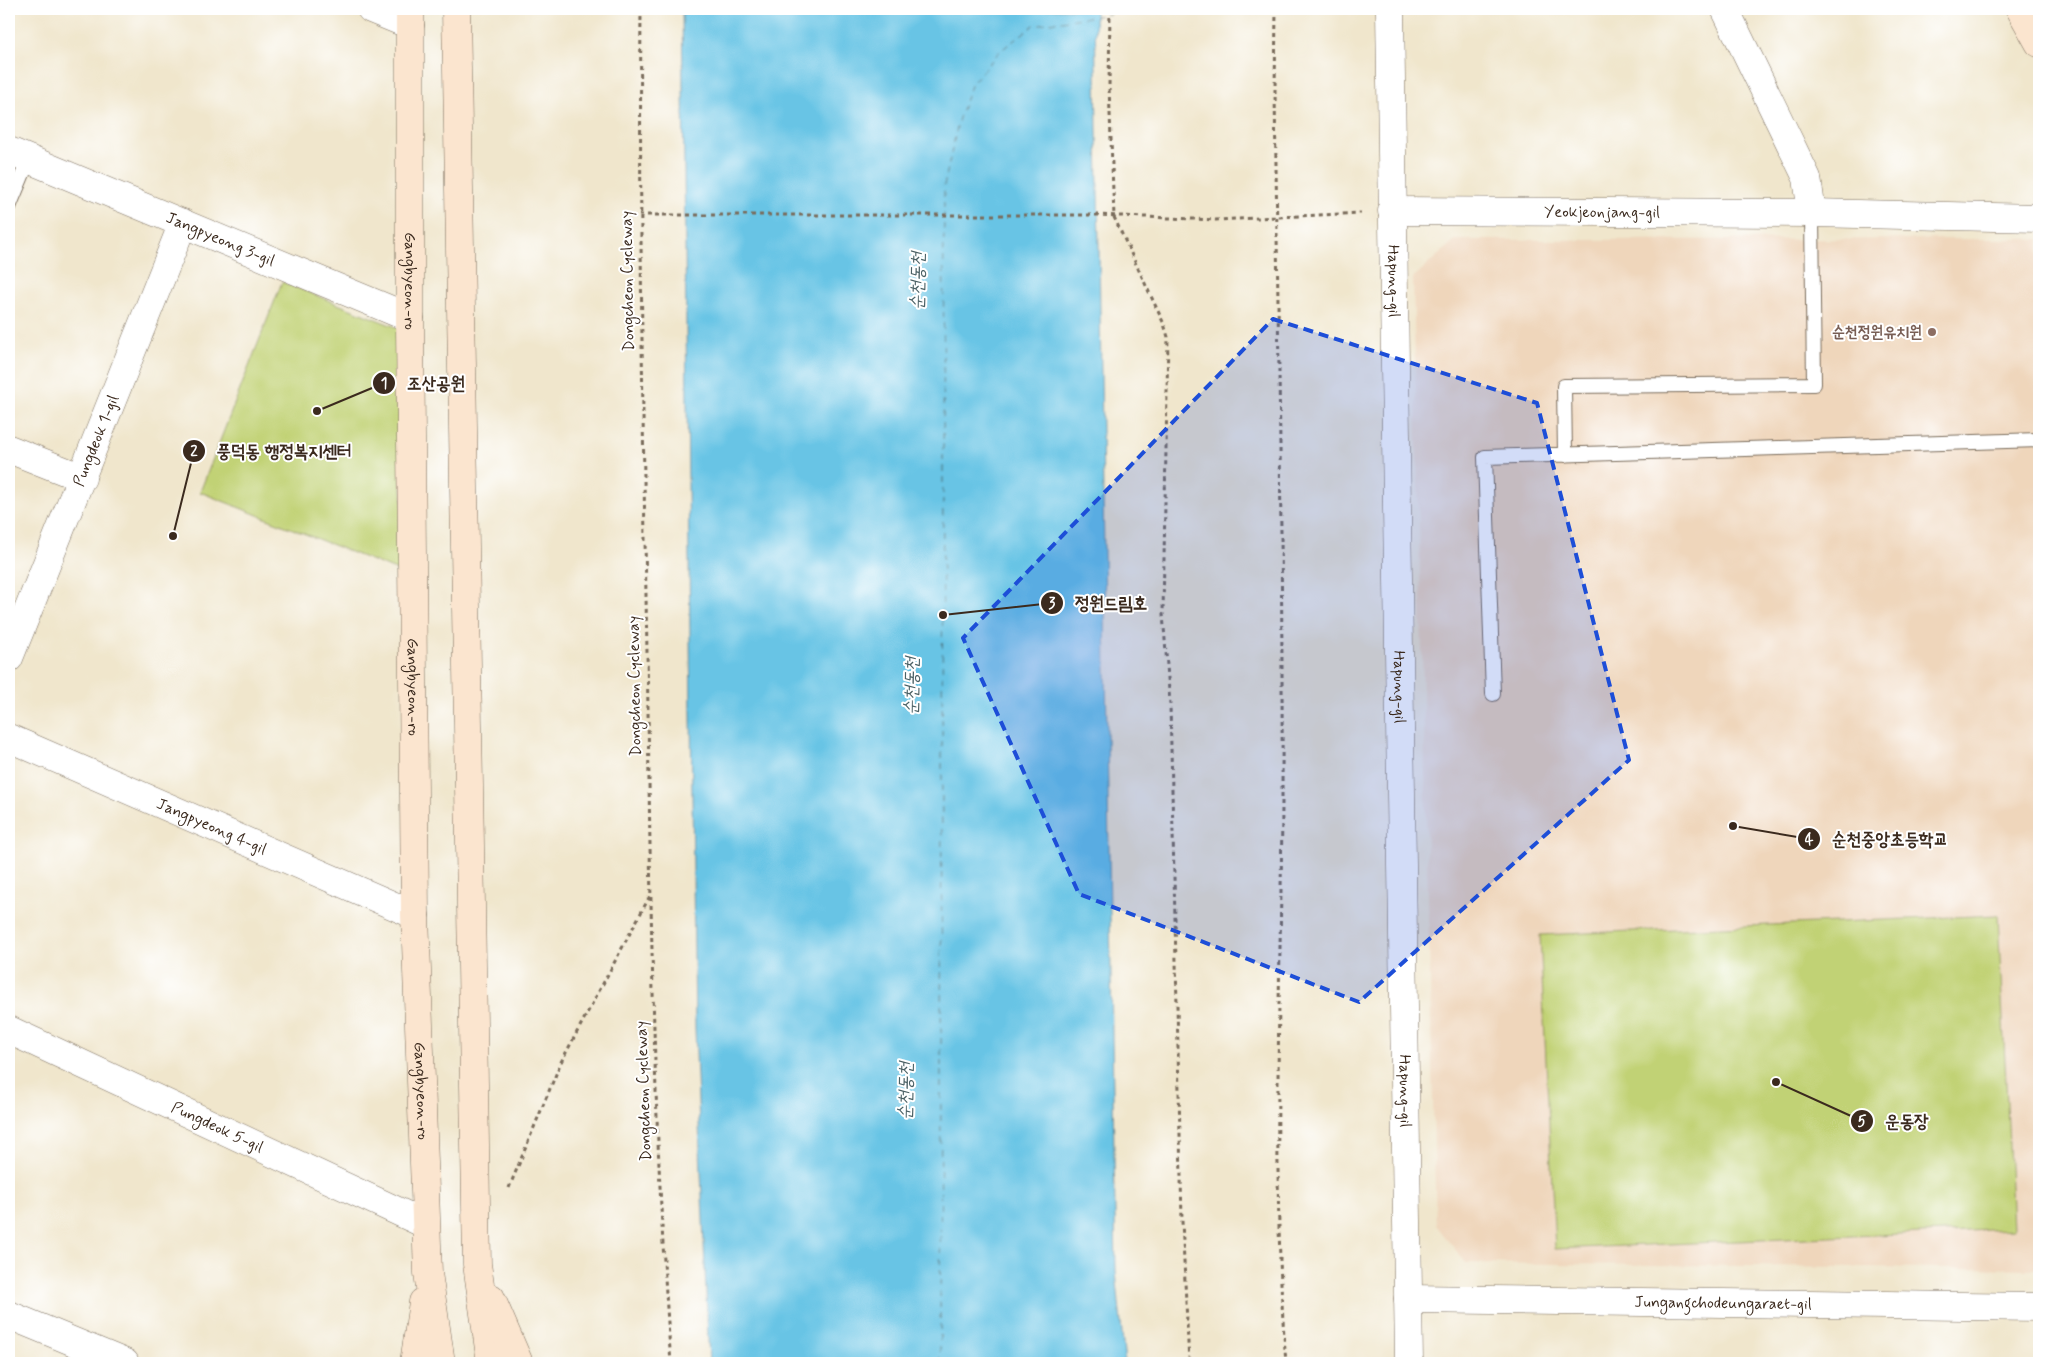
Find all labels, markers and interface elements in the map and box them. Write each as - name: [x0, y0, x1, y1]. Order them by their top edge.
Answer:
- street label: Yeokjeonjang-gil: [1544, 201, 1660, 223]
- street label: Jangpyeong 3-gil: [163, 207, 278, 271]
- street label: Dongcheon Cycleway: [616, 211, 641, 351]
- street label: Gangbyeon-ro: [399, 232, 421, 330]
- street label: Hapung-gil: [1383, 244, 1405, 318]
- water label: 순천동천: [905, 250, 931, 310]
- place label: 순천정원유치원: [1832, 322, 1922, 343]
- marker: 순천정원유치원: [1926, 326, 1938, 338]
- callout: 조산공원: [372, 367, 475, 400]
- text: 조산공원: [407, 372, 465, 396]
- text: 1: [381, 374, 387, 394]
- street label: Pungdeok 1-gil: [68, 392, 124, 490]
- callout: 풍덕동 행정복지센터: [182, 435, 362, 468]
- text: 풍덕동 행정복지센터: [216, 440, 352, 464]
- text: 2: [190, 442, 198, 462]
- callout: 정원드림호: [1040, 587, 1157, 620]
- text: 정원드림호: [1075, 592, 1147, 616]
- text: 3: [1049, 594, 1056, 614]
- street label: Dongcheon Cycleway: [623, 616, 648, 756]
- street label: Gangbyeon-ro: [401, 638, 424, 736]
- street label: Hapung-gil: [1389, 650, 1411, 724]
- water label: 순천동천: [899, 655, 925, 715]
- street label: Jangpyeong 4-gil: [153, 793, 270, 860]
- callout: 순천중앙초등학교: [1797, 822, 1957, 855]
- text: 순천중앙초등학교: [1832, 828, 1948, 852]
- text: 4: [1805, 830, 1814, 850]
- street label: Dongcheon Cycleway: [631, 1020, 658, 1162]
- street label: Gangbyeon-ro: [409, 1042, 434, 1140]
- street label: Hapung-gil: [1394, 1054, 1416, 1128]
- water label: 순천동천: [893, 1060, 919, 1120]
- street label: Pungdeok 5-gil: [168, 1097, 267, 1158]
- callout: 운동장: [1850, 1104, 1938, 1137]
- text: 운동장: [1885, 1110, 1929, 1134]
- text: 5: [1857, 1112, 1867, 1132]
- street label: Jungangchodeungaraet-gil: [1634, 1291, 1812, 1315]

